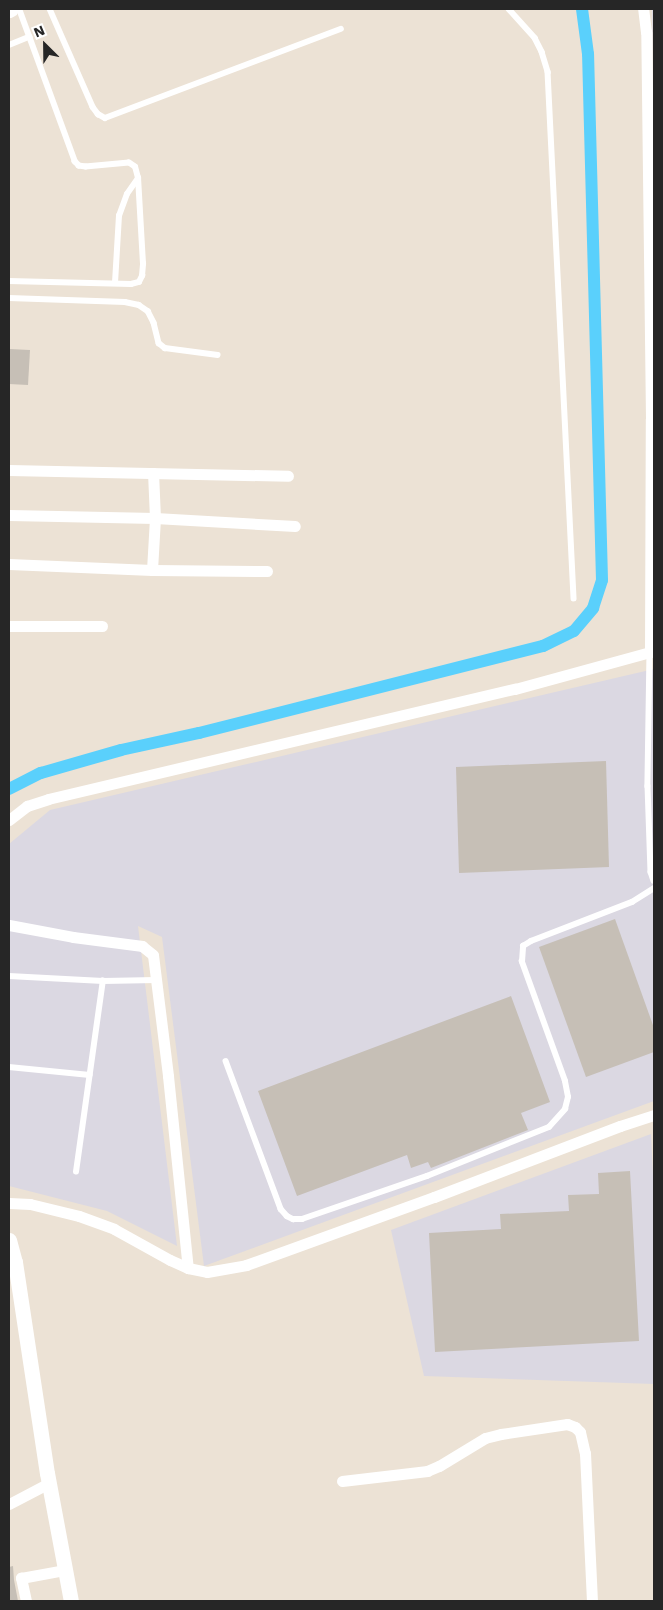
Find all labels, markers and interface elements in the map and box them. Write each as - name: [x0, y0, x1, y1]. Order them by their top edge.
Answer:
- north arrow: [20, 20, 70, 70]
- text: N: [31, 22, 47, 41]

